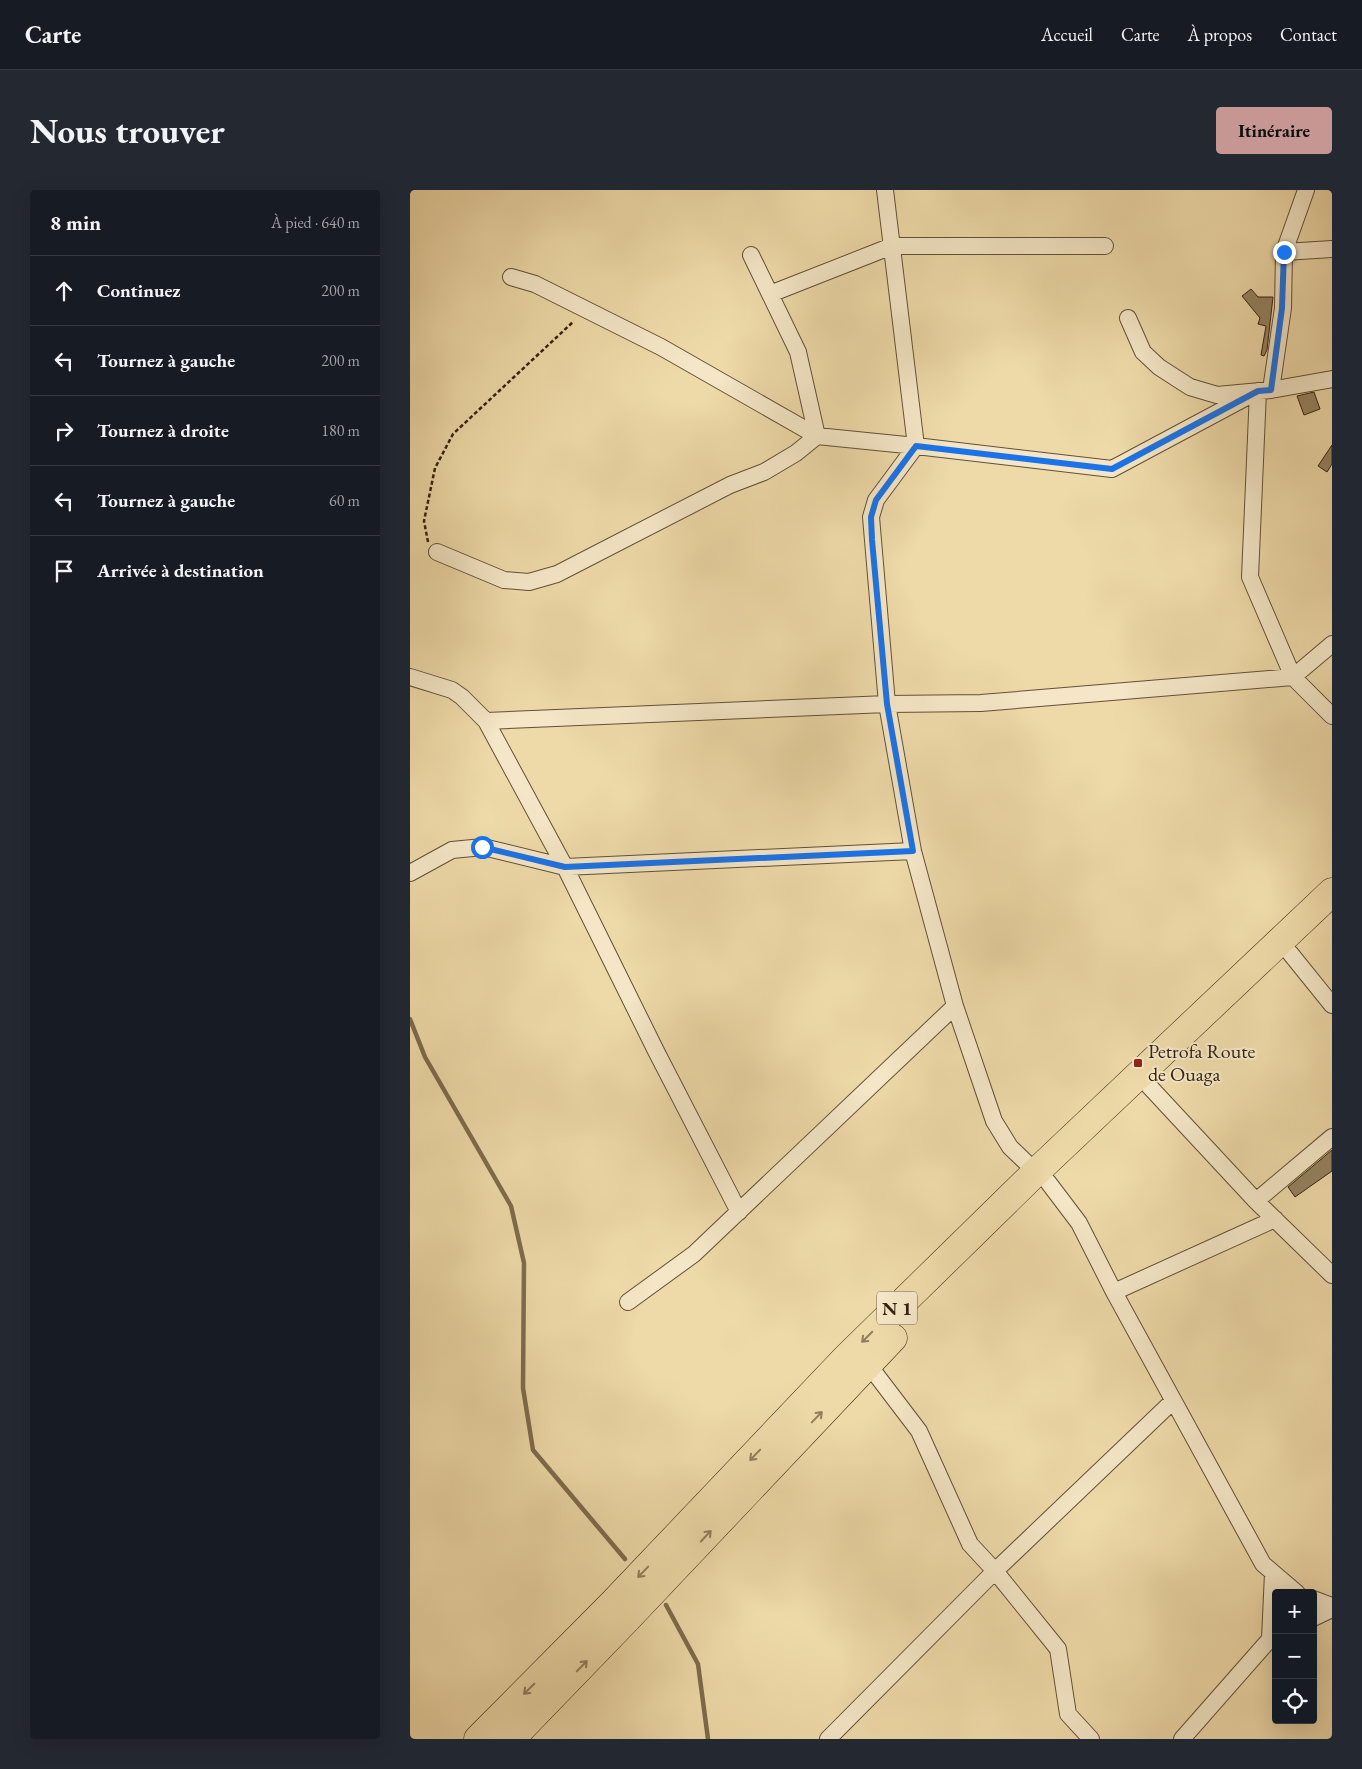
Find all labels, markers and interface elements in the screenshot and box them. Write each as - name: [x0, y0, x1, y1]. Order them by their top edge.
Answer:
- text: Carte: [25, 19, 81, 50]
- text: Accueil: [1041, 23, 1093, 46]
- text: Carte: [1121, 23, 1160, 46]
- text: À propos: [1188, 23, 1252, 46]
- text: Contact: [1280, 23, 1337, 46]
- button: Itinéraire: [1216, 107, 1332, 154]
- text: Nous trouver: [30, 108, 225, 153]
- text: 8 min: [50, 209, 101, 236]
- text: À pied · 640 m: [271, 212, 360, 233]
- route end: [1273, 241, 1296, 264]
- icon: ahead: [50, 277, 78, 305]
- text: Continuez: [97, 278, 181, 303]
- text: 200 m: [321, 280, 360, 301]
- icon: left: [50, 347, 78, 375]
- text: Tournez à gauche: [97, 348, 235, 373]
- text: 200 m: [321, 350, 360, 371]
- icon: right: [50, 417, 78, 445]
- text: Tournez à droite: [97, 418, 229, 443]
- text: 180 m: [321, 420, 360, 441]
- icon: left: [50, 487, 78, 515]
- text: Tournez à gauche: [97, 488, 235, 513]
- text: 60 m: [329, 490, 360, 511]
- icon: arrive: [50, 557, 78, 585]
- text: Arrivée à destination: [97, 558, 264, 583]
- route start: [471, 836, 494, 859]
- place label: Petrofa Route de Ouaga: [1148, 1038, 1256, 1087]
- marker: Petrofa Route de Ouaga: [1132, 1057, 1144, 1069]
- road number: N 1: [877, 1292, 917, 1324]
- one-way arrow: [862, 1331, 874, 1343]
- one-way arrow: [811, 1411, 823, 1424]
- one-way arrow: [749, 1449, 761, 1461]
- one-way arrow: [700, 1529, 711, 1542]
- one-way arrow: [637, 1566, 649, 1579]
- map controls: [1272, 1589, 1317, 1724]
- button: +: [1272, 1589, 1317, 1634]
- button: −: [1272, 1634, 1317, 1679]
- one-way arrow: [576, 1660, 588, 1673]
- button: locate: [1272, 1679, 1317, 1724]
- one-way arrow: [524, 1682, 536, 1694]

